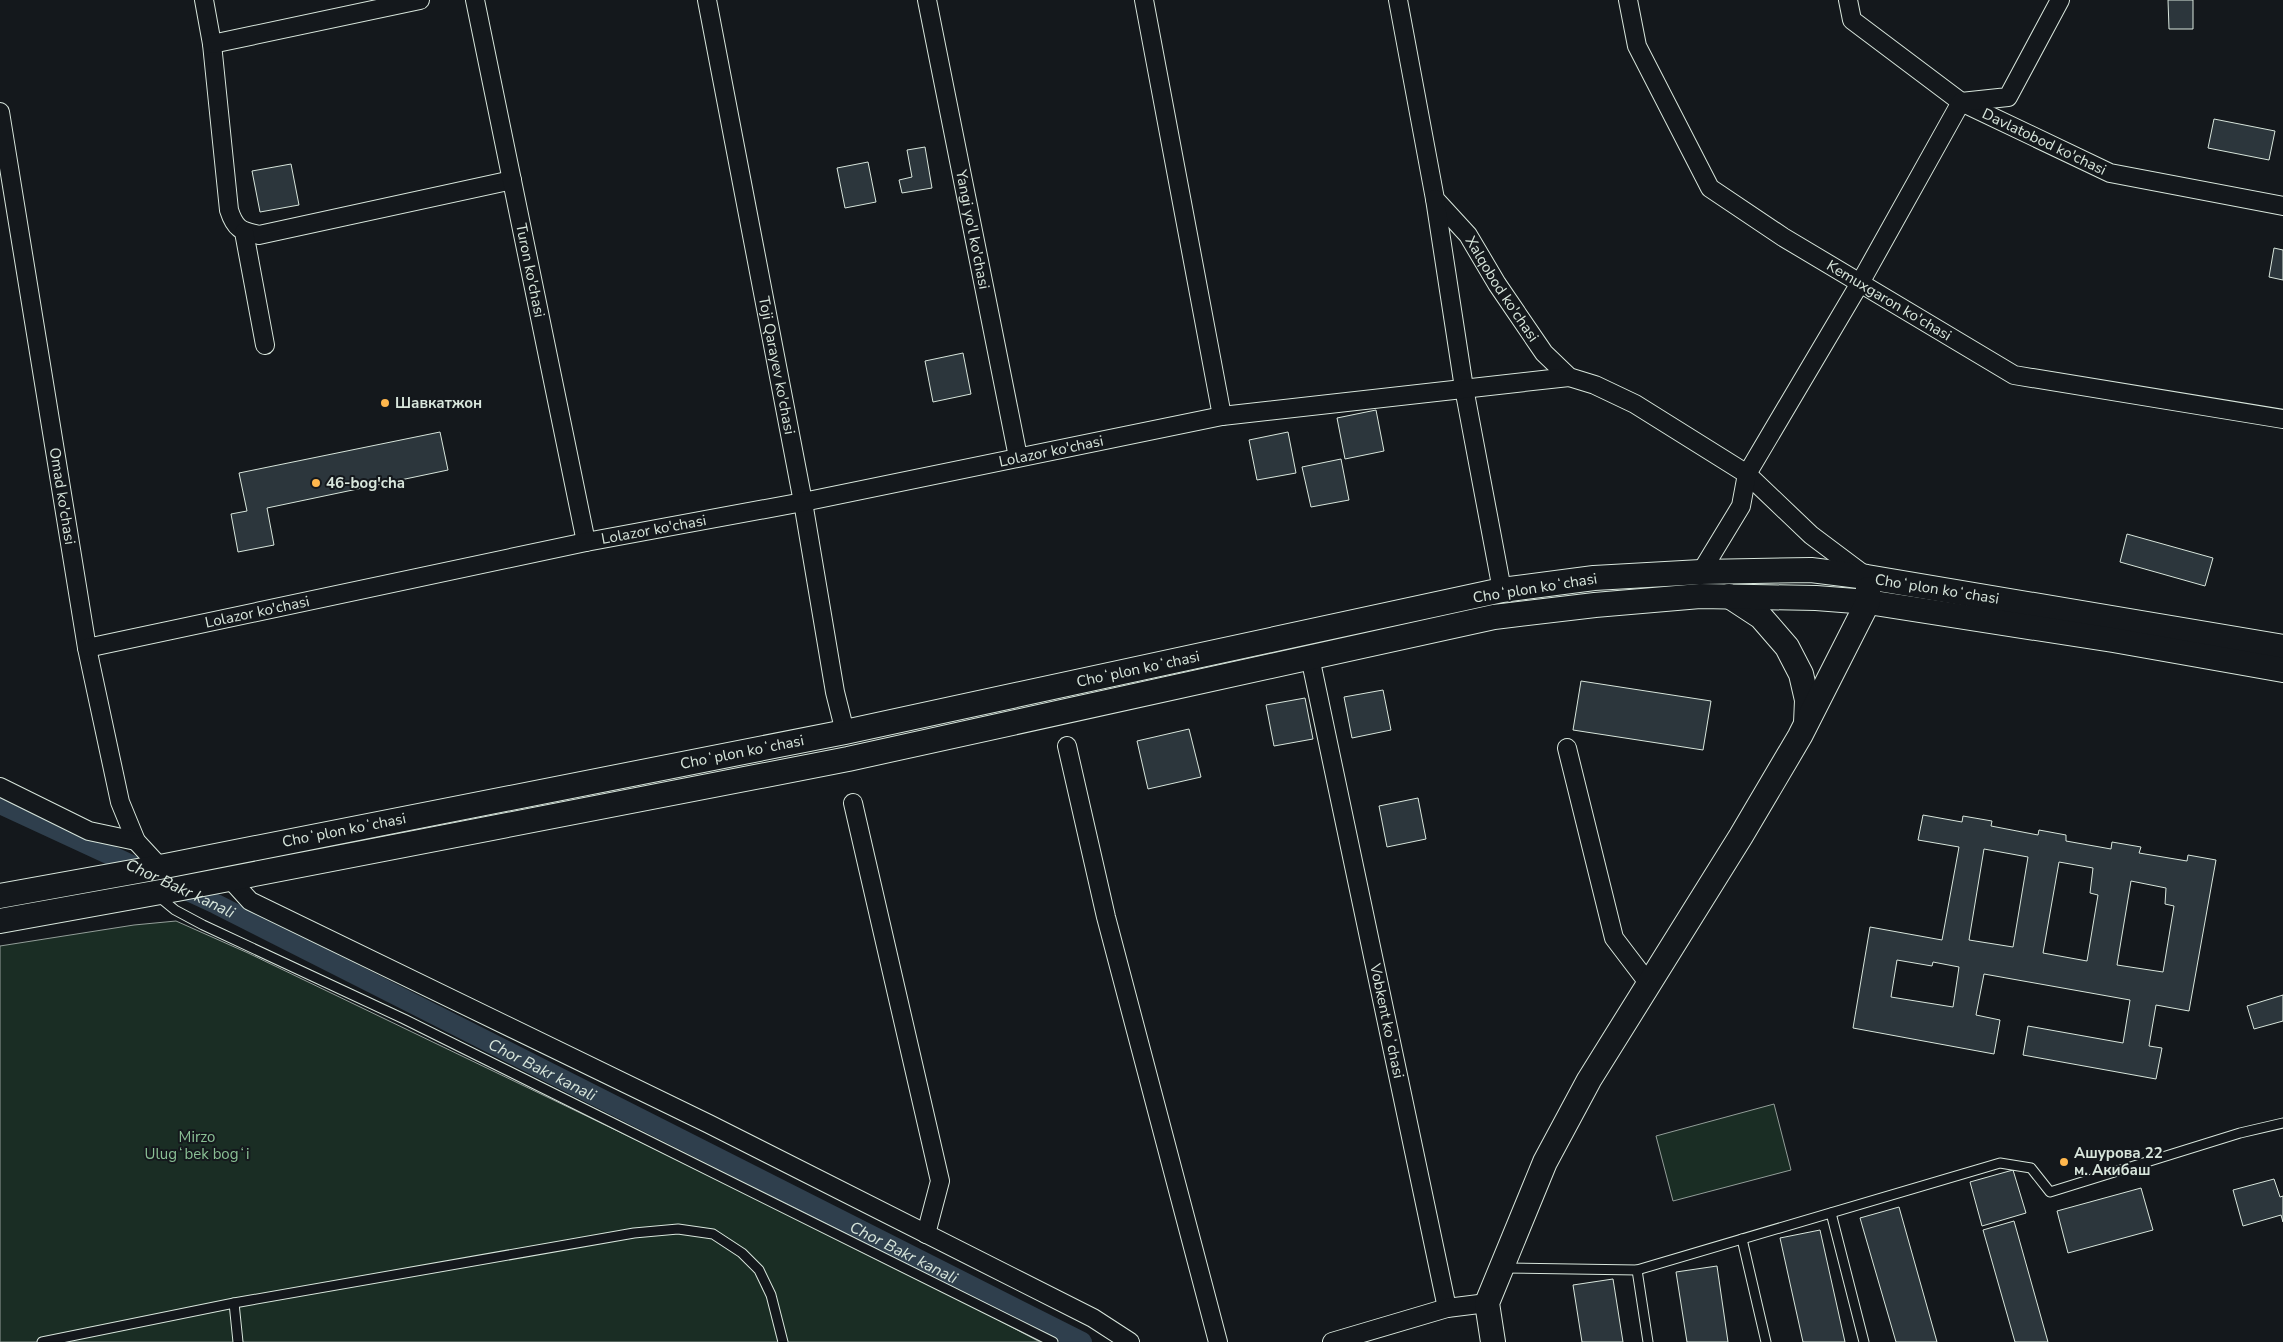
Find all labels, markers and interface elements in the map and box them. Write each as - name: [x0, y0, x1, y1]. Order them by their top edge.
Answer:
- street label: Davlatobod ko'chasi: [1979, 103, 2110, 180]
- street label: Yangi yo'l ko'chasi: [951, 167, 994, 291]
- street label: Turon ko'chasi: [511, 222, 550, 319]
- street label: Xalqobod ko'chasi: [1461, 232, 1543, 346]
- street label: Kemuxgaron ko'chasi: [1823, 255, 1955, 345]
- street label: Toji Qarayev ko'chasi: [754, 295, 800, 436]
- place label: Шавкатжон: [395, 393, 482, 413]
- marker: Шавкатжон: [379, 397, 391, 409]
- street label: Lolazor ko'chasi: [997, 431, 1105, 472]
- street label: Omad ko'chasi: [45, 446, 80, 546]
- place label: 46-bog'cha: [326, 473, 405, 493]
- marker: 46-bog'cha: [310, 477, 322, 489]
- street label: Lolazor ko'chasi: [600, 510, 708, 549]
- street label: Choʻplon koʻchasi: [1471, 568, 1599, 608]
- street label: Choʻplon koʻchasi: [1873, 569, 2001, 609]
- street label: Lolazor ko'chasi: [203, 591, 311, 633]
- street label: Choʻplon koʻchasi: [1075, 646, 1201, 692]
- street label: Choʻplon koʻchasi: [678, 730, 806, 774]
- street label: Choʻplon koʻchasi: [280, 808, 408, 852]
- water label: Chor Bakr kanali: [122, 854, 239, 924]
- street label: Vobkent koʻchasi: [1365, 961, 1409, 1080]
- water label: Chor Bakr kanali: [484, 1034, 600, 1107]
- park label: Mirzo Ulugʻbek bogʻi: [144, 1127, 250, 1164]
- place label: Ашурова 22 м. Акибаш: [2074, 1143, 2163, 1180]
- marker: Ашурова 22 м. Акибаш: [2058, 1156, 2070, 1168]
- water label: Chor Bakr kanali: [846, 1216, 962, 1289]

